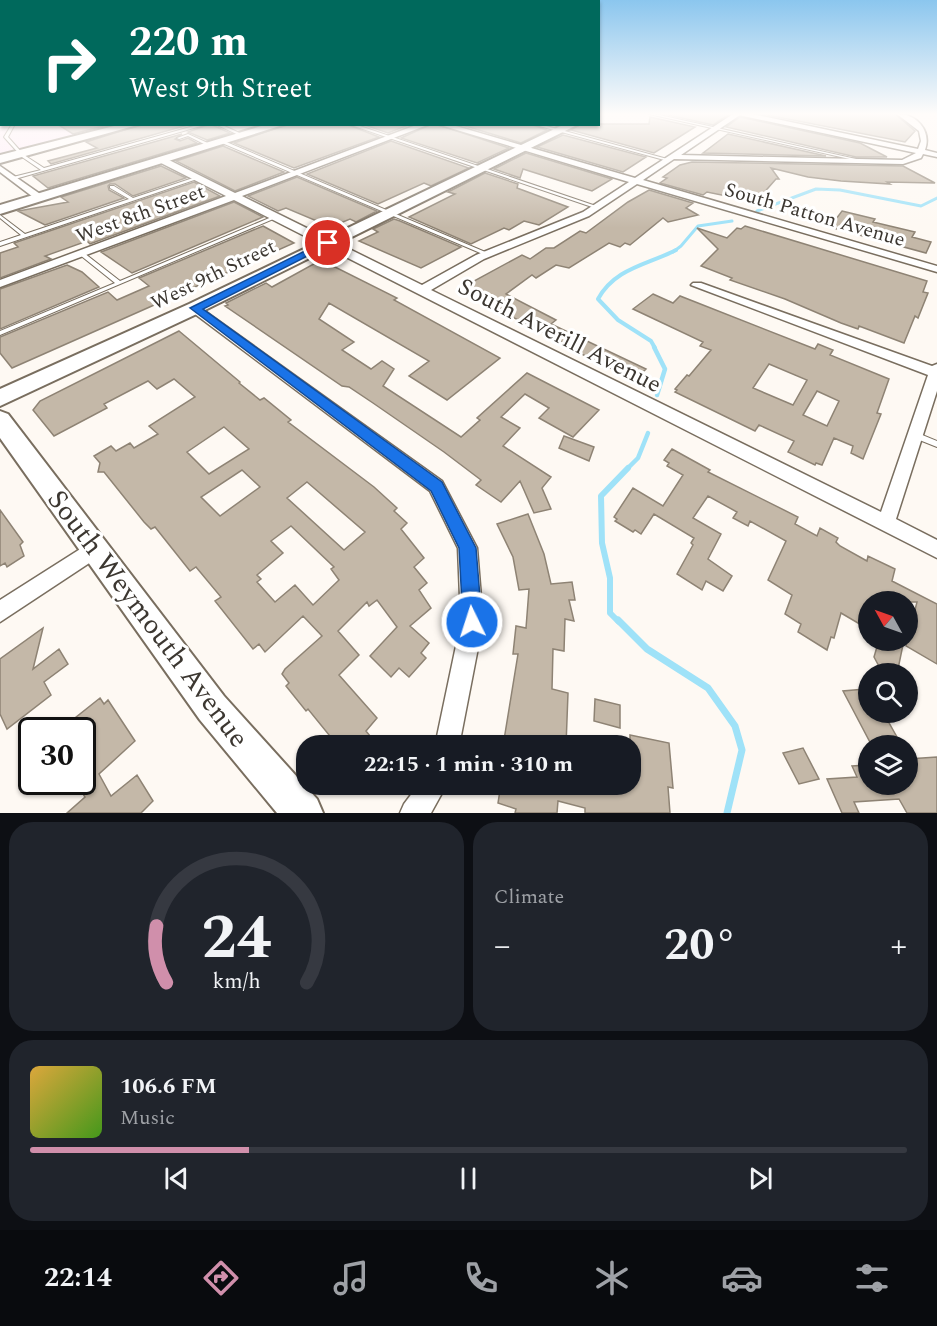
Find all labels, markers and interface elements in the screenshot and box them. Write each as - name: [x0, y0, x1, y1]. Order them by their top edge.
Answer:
- text: 220 m: [129, 11, 248, 74]
- icon: right: [30, 24, 108, 102]
- text: West 9th Street: [129, 68, 312, 110]
- street label: South Patton Avenue: [721, 175, 909, 255]
- street label: West 8th Street: [71, 177, 209, 251]
- pin: [302, 217, 353, 268]
- icon: arrive: [311, 226, 344, 259]
- street label: West 9th Street: [146, 232, 281, 318]
- street label: South Averill Avenue: [451, 269, 668, 403]
- street label: South Weymouth Avenue: [36, 481, 259, 757]
- position arrow: [440, 590, 504, 654]
- north arrow: [858, 591, 918, 651]
- map controls: [858, 591, 918, 795]
- button: search: [858, 663, 918, 723]
- speed limit sign: 30: [18, 717, 96, 795]
- button: layers: [858, 735, 918, 795]
- text: 22:15 · 1 min · 310 m: [364, 748, 573, 781]
- text: Climate: [494, 882, 564, 912]
- text: 24: [201, 891, 272, 986]
- text: 20°: [664, 911, 737, 980]
- text: −: [494, 921, 511, 971]
- text: +: [891, 921, 907, 971]
- text: km/h: [212, 966, 261, 999]
- text: 106.6 FM: [120, 1070, 217, 1103]
- text: Music: [120, 1103, 175, 1133]
- icon: previous: [160, 1162, 193, 1195]
- icon: pause: [452, 1162, 485, 1195]
- icon: next: [744, 1162, 777, 1195]
- text: 22:14: [44, 1257, 112, 1299]
- icon: directions: [200, 1257, 242, 1299]
- icon: music: [330, 1257, 372, 1299]
- icon: phone: [460, 1257, 502, 1299]
- icon: climate: [591, 1257, 633, 1299]
- icon: car: [721, 1257, 763, 1299]
- icon: filters: [851, 1257, 893, 1299]

